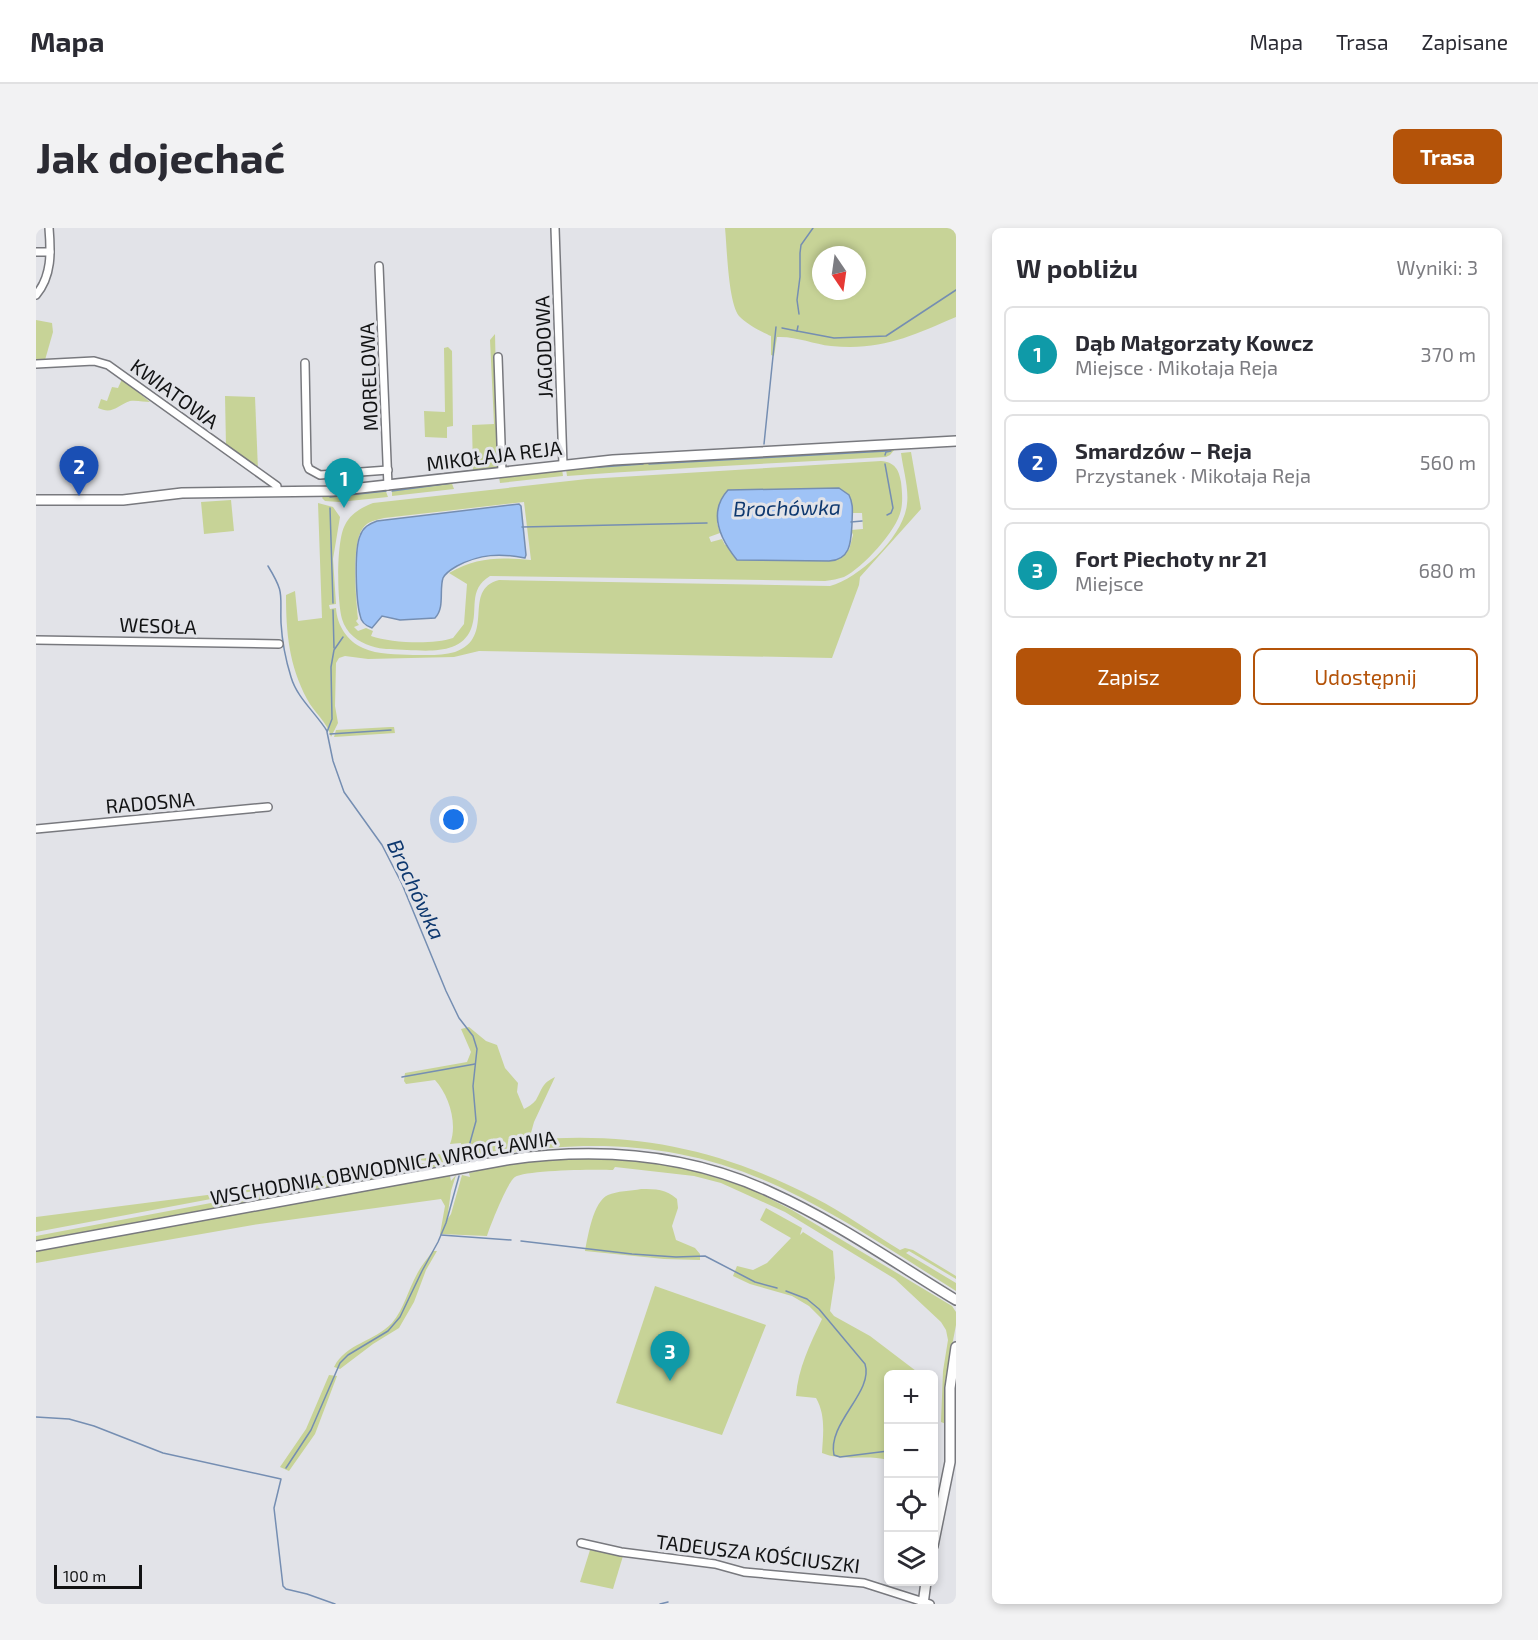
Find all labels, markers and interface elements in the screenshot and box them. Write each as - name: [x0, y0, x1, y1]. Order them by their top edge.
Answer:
- text: Mapa: [30, 24, 104, 58]
- text: Mapa: [1249, 29, 1303, 54]
- text: Trasa: [1336, 29, 1389, 54]
- text: Zapisane: [1422, 29, 1508, 54]
- button: Trasa: [1393, 129, 1502, 184]
- text: Jak dojechać: [36, 131, 285, 181]
- north arrow: [812, 246, 866, 300]
- text: W pobliżu: [1016, 252, 1138, 283]
- text: Wyniki: 3: [1396, 255, 1478, 279]
- street label: JAGODOWA: [529, 295, 557, 399]
- street label: MORELOWA: [354, 322, 382, 432]
- text: Dąb Małgorzaty Kowcz: [1075, 329, 1314, 355]
- text: 1: [1033, 342, 1042, 366]
- text: 370 m: [1421, 342, 1476, 366]
- street label: KWIATOWA: [126, 353, 224, 433]
- text: Miejsce · Mikołaja Reja: [1075, 355, 1278, 379]
- street label: MIKOŁAJA REJA: [425, 435, 564, 475]
- text: Smardzów – Reja: [1075, 437, 1252, 463]
- pin: 2: [60, 446, 99, 496]
- text: 2: [1032, 450, 1043, 474]
- text: 560 m: [1420, 450, 1476, 474]
- pin: 1: [324, 458, 364, 508]
- text: Przystanek · Mikołaja Reja: [1075, 463, 1311, 487]
- water label: Brochówka: [733, 494, 841, 520]
- text: Fort Piechoty nr 21: [1075, 545, 1267, 571]
- text: 3: [1032, 558, 1043, 582]
- text: 680 m: [1418, 558, 1476, 582]
- text: Miejsce: [1075, 571, 1144, 595]
- street label: WESOŁA: [119, 612, 198, 638]
- button: Zapisz: [1016, 648, 1241, 705]
- button: Udostępnij: [1253, 648, 1478, 705]
- street label: RADOSNA: [105, 786, 196, 818]
- your location: [439, 805, 468, 834]
- water label: Brochówka: [383, 835, 451, 943]
- street label: WSCHODNIA OBWODNICA WROCŁAWIA: [208, 1125, 558, 1209]
- pin: 3: [650, 1332, 690, 1381]
- map controls: [884, 1370, 938, 1586]
- button: +: [884, 1370, 938, 1424]
- button: −: [884, 1424, 938, 1478]
- button: locate: [884, 1478, 938, 1532]
- street label: TADEUSZA KOŚCIUSZKI: [655, 1529, 861, 1577]
- button: layers: [884, 1532, 938, 1586]
- scale bar: [54, 1562, 142, 1590]
- text: 100 m: [63, 1566, 106, 1585]

